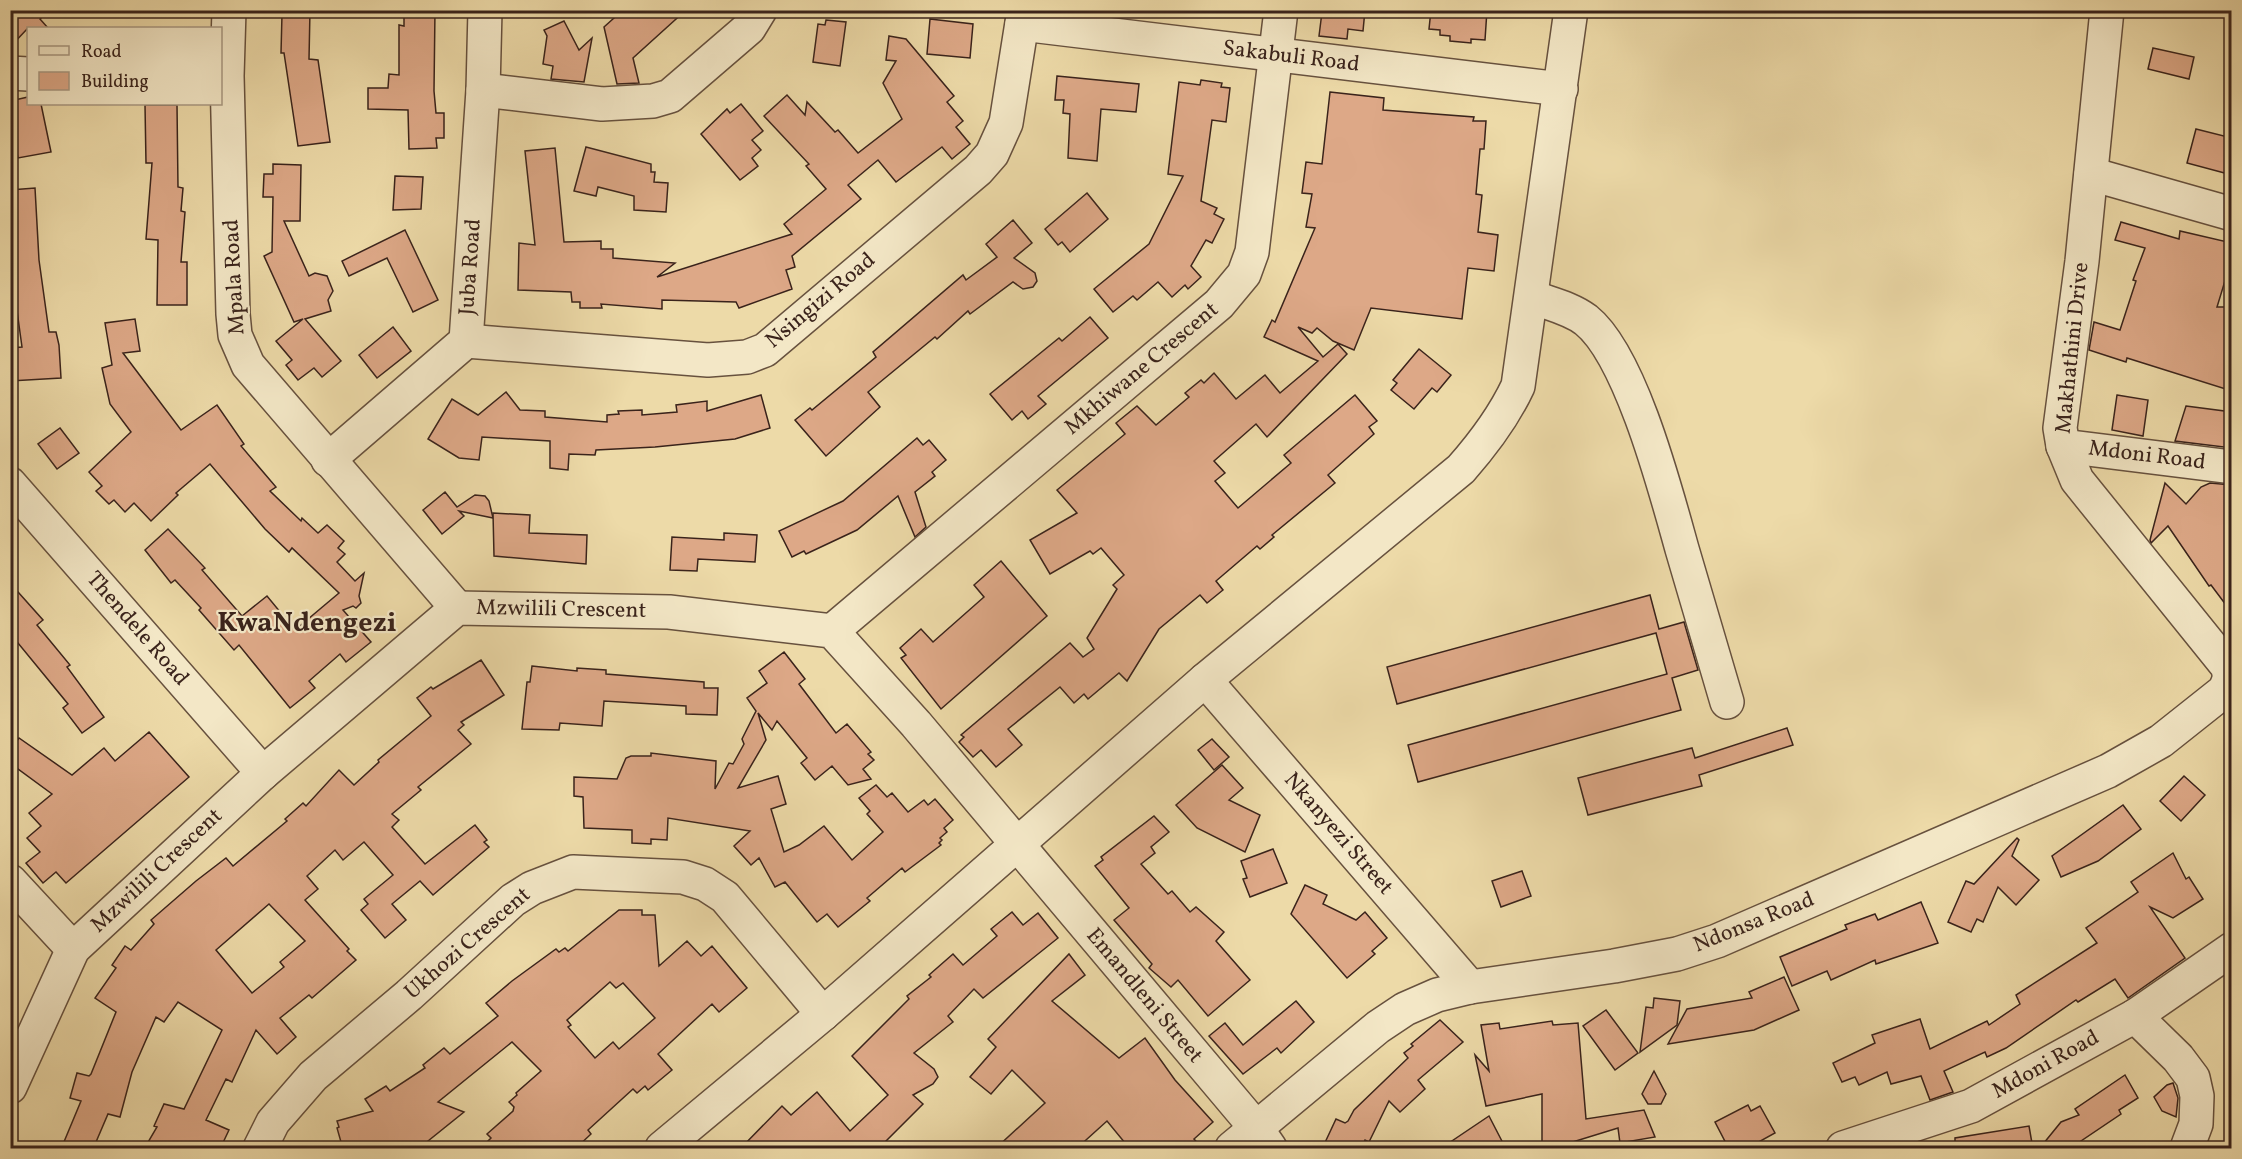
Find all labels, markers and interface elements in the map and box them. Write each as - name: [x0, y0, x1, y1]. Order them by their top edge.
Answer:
- legend: [27, 27, 222, 105]
- street label: Sakabuli Road: [1221, 33, 1361, 81]
- text: Road: [81, 40, 122, 65]
- text: Building: [81, 70, 149, 95]
- street label: Mpala Road: [216, 218, 254, 336]
- street label: Juba Road: [452, 218, 490, 316]
- street label: Nsingizi Road: [759, 246, 883, 356]
- street label: Makhathini Drive: [2049, 261, 2097, 435]
- street label: Mkhiwane Crescent: [1058, 295, 1226, 443]
- street label: Mdoni Road: [2087, 433, 2207, 479]
- street label: Thendele Road: [78, 565, 196, 693]
- street label: Mzwilili Crescent: [475, 593, 647, 627]
- district label: KwaNdengezi: [217, 604, 397, 643]
- street label: Nkanyezi Street: [1276, 766, 1400, 902]
- street label: Mzwilili Crescent: [84, 801, 230, 940]
- street label: Ukhozi Crescent: [398, 880, 538, 1008]
- street label: Ndonsa Road: [1689, 885, 1819, 961]
- street label: Emandleni Street: [1078, 922, 1210, 1071]
- street label: Mdoni Road: [1987, 1023, 2105, 1107]

